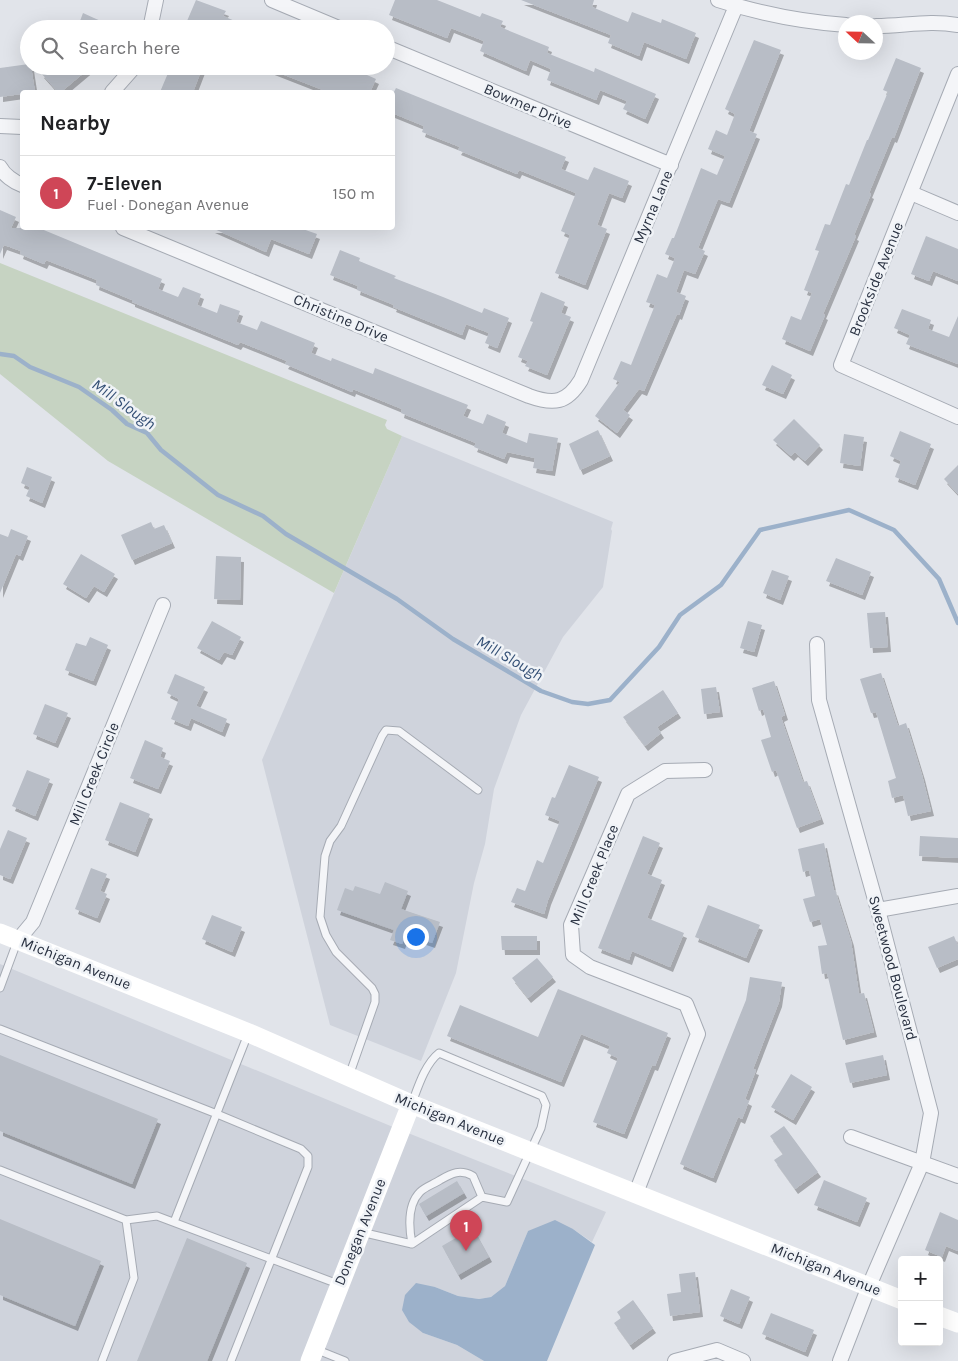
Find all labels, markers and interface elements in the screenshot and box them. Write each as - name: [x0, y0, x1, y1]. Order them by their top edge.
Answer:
- north arrow: [838, 15, 883, 60]
- search box: [20, 20, 395, 75]
- icon: search: [38, 34, 66, 62]
- text: Search here: [78, 37, 180, 59]
- street label: Bowmer Drive: [481, 79, 575, 133]
- text: Nearby: [40, 111, 110, 135]
- street label: Myrna Lane: [629, 168, 677, 246]
- text: 7-Eleven: [87, 173, 162, 195]
- text: 1: [53, 184, 59, 203]
- text: 150 m: [332, 184, 375, 203]
- text: Fuel · Donegan Avenue: [87, 195, 249, 214]
- street label: Brookside Avenue: [845, 219, 907, 339]
- street label: Christine Drive: [291, 290, 391, 346]
- water label: Mill Slough: [88, 375, 160, 433]
- water label: Mill Slough: [473, 631, 547, 685]
- street label: Mill Creek Circle: [65, 720, 123, 828]
- street label: Mill Creek Place: [566, 822, 622, 928]
- street label: Sweetwood Boulevard: [865, 894, 921, 1042]
- your location: [403, 924, 429, 950]
- street label: Michigan Avenue: [18, 933, 134, 993]
- street label: Michigan Avenue: [392, 1089, 508, 1149]
- street label: Donegan Avenue: [330, 1176, 390, 1288]
- pin: 1: [450, 1210, 482, 1251]
- street label: Michigan Avenue: [768, 1239, 884, 1299]
- map controls: [898, 1256, 943, 1346]
- button: +: [898, 1256, 943, 1301]
- button: −: [898, 1301, 943, 1346]

